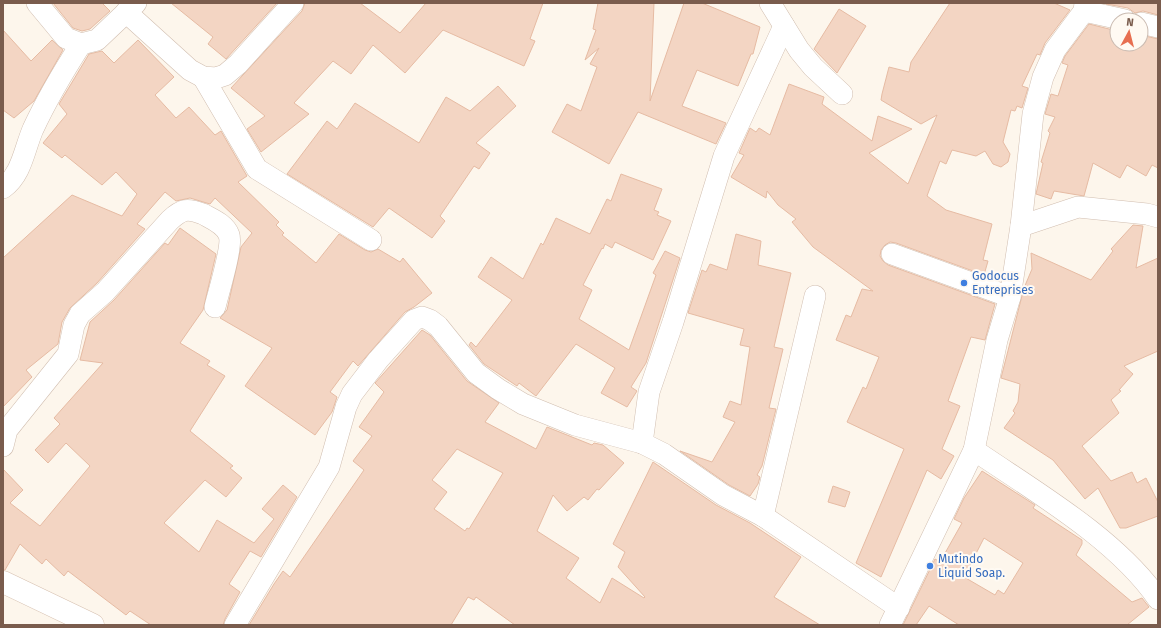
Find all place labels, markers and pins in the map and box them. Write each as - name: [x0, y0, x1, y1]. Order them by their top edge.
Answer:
- place label: Godocus Entreprises: [972, 269, 1034, 297]
- marker: Godocus Entreprises: [959, 278, 969, 288]
- place label: Mutindo Liquid Soap.: [938, 552, 1005, 580]
- marker: Mutindo Liquid Soap.: [925, 561, 935, 571]

